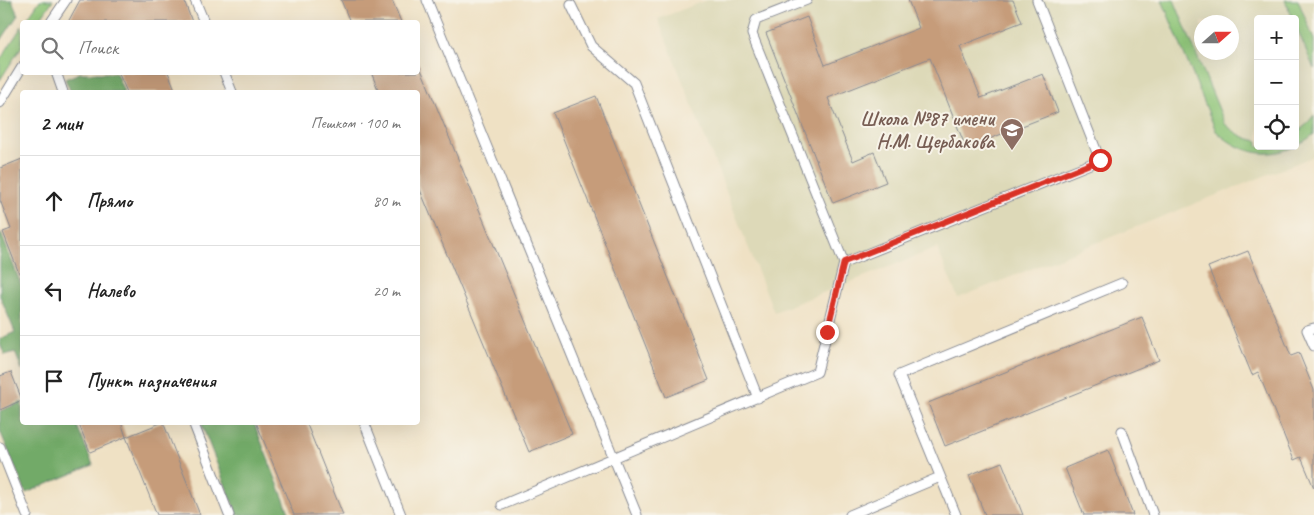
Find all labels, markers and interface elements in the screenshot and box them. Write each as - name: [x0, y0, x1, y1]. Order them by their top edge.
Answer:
- north arrow: [1194, 15, 1239, 60]
- map controls: [1254, 15, 1299, 150]
- button: +: [1254, 15, 1299, 60]
- search box: [20, 20, 420, 75]
- icon: search: [38, 34, 66, 62]
- text: Поиск: [78, 36, 118, 60]
- button: −: [1254, 60, 1299, 105]
- button: locate: [1254, 105, 1299, 150]
- place label: Школа №87 имени Н.М. Щербакова: [860, 106, 996, 154]
- text: 2 мин: [40, 110, 83, 136]
- text: Пешком · 100 m: [311, 113, 400, 133]
- school or university icon: Школа №87 имени Н.М. Щербакова: [999, 117, 1025, 151]
- route start: [1089, 149, 1112, 172]
- icon: ahead: [40, 187, 68, 215]
- text: Прямо: [87, 189, 132, 213]
- text: 80 m: [373, 191, 400, 211]
- icon: left: [40, 277, 68, 305]
- text: Налево: [87, 279, 135, 303]
- text: 20 m: [373, 281, 400, 301]
- route end: [816, 321, 839, 344]
- icon: arrive: [40, 367, 68, 395]
- text: Пункт назначения: [87, 369, 216, 393]

